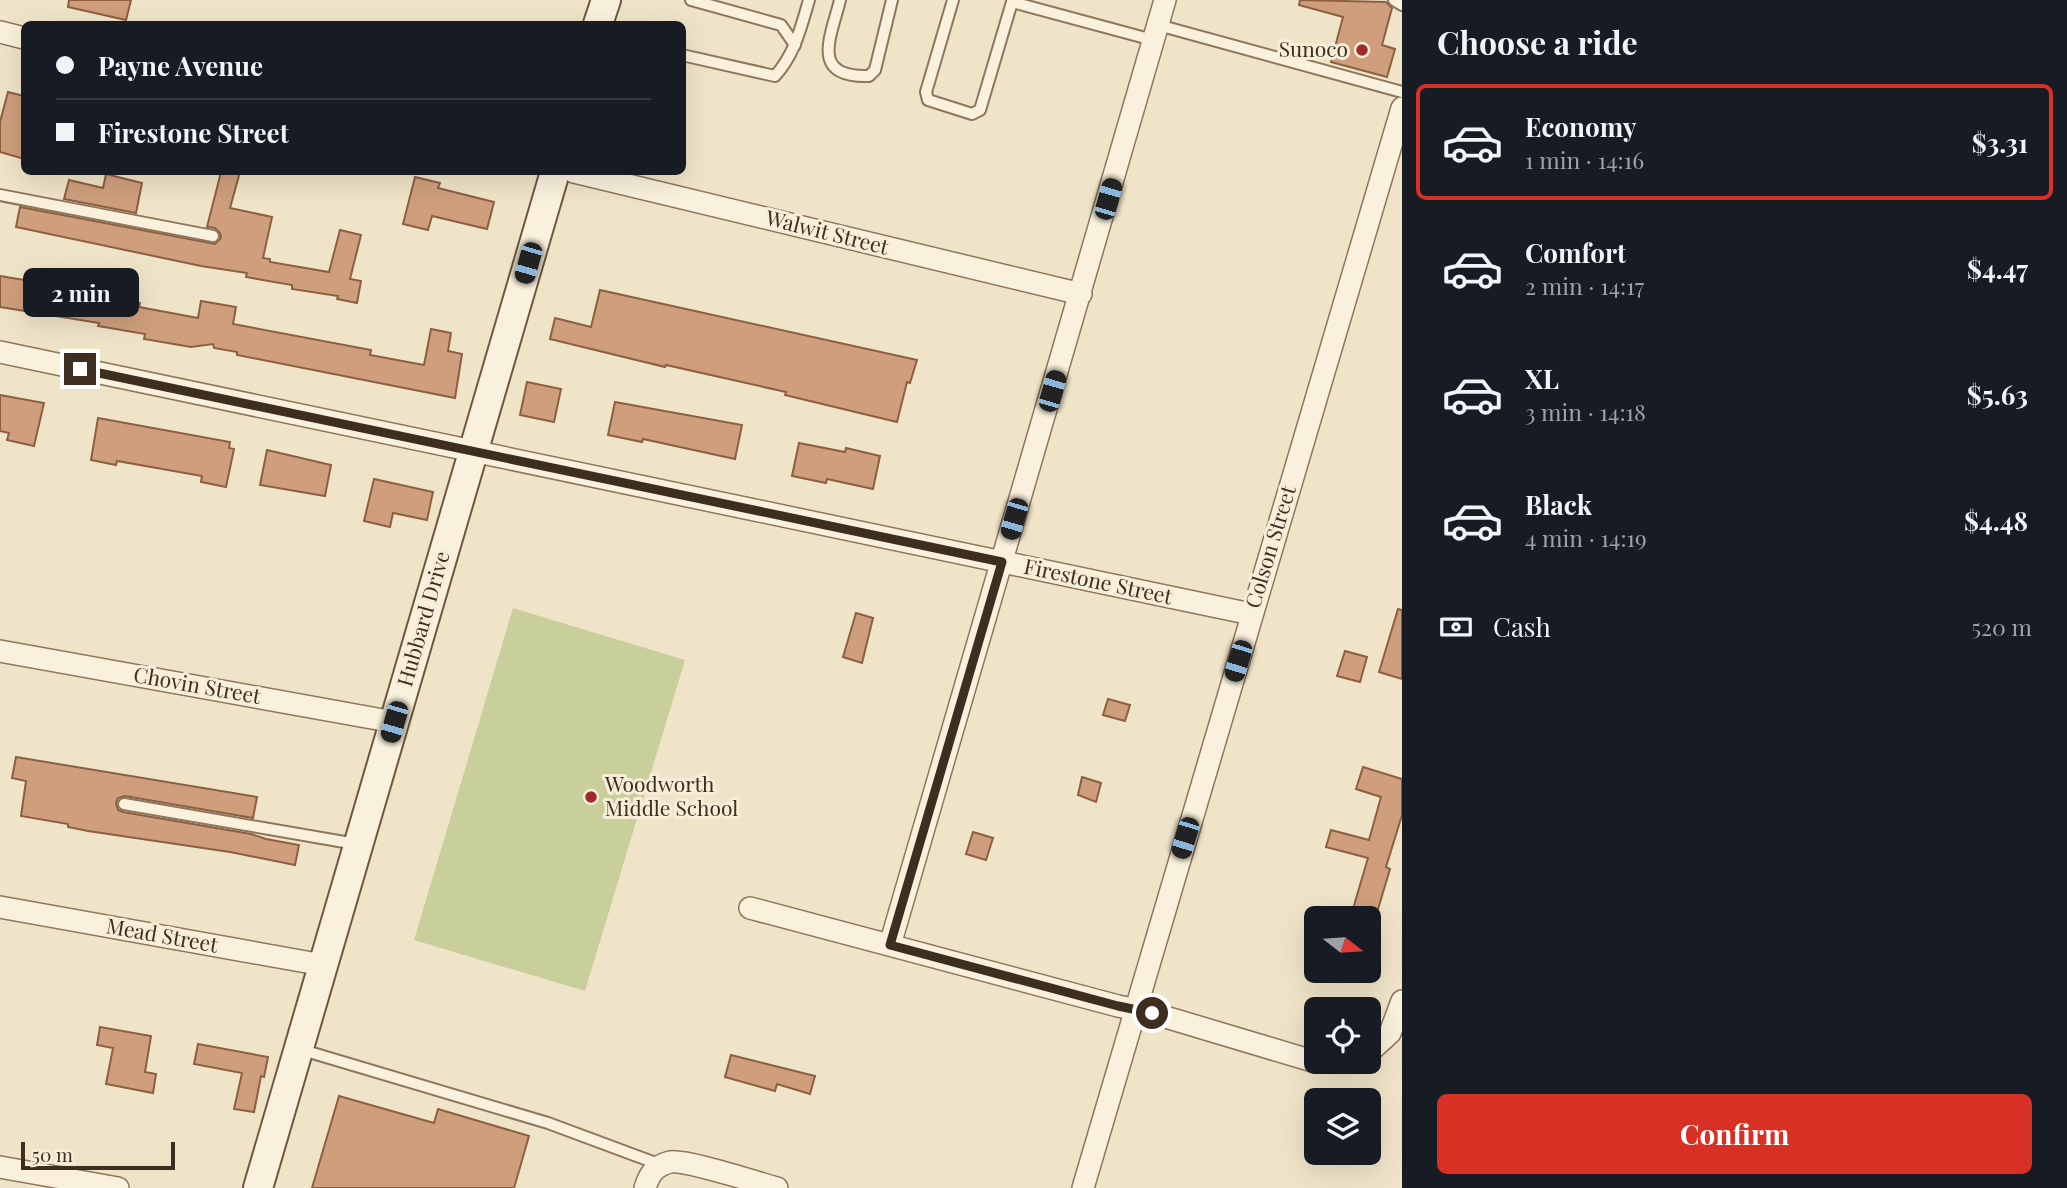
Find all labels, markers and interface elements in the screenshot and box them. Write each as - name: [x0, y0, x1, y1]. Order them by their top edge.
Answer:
- text: Choose a ride: [1437, 20, 1638, 63]
- place label: Sunoco: [1279, 34, 1348, 62]
- marker: Sunoco: [1354, 42, 1370, 58]
- text: Payne Avenue: [98, 48, 263, 83]
- text: Economy: [1525, 109, 1636, 144]
- icon: car: [1441, 111, 1504, 174]
- text: Firestone Street: [98, 115, 289, 150]
- text: $3.31: [1972, 125, 2028, 160]
- text: 1 min · 14:16: [1525, 144, 1644, 175]
- car: [1093, 176, 1124, 222]
- street label: Walwit Street: [762, 202, 892, 260]
- text: Comfort: [1525, 235, 1626, 270]
- icon: car: [1441, 237, 1504, 300]
- car: [513, 240, 544, 286]
- text: $4.47: [1967, 251, 2028, 286]
- callout: 2 min: [22, 268, 138, 316]
- text: 2 min · 14:17: [1525, 270, 1644, 301]
- text: 2 min: [51, 277, 111, 308]
- route end: [64, 353, 96, 385]
- text: XL: [1525, 361, 1559, 396]
- icon: car: [1441, 363, 1504, 426]
- car: [1037, 368, 1068, 414]
- text: $5.63: [1967, 377, 2028, 412]
- text: 3 min · 14:18: [1525, 396, 1646, 427]
- street label: Colson Street: [1237, 481, 1301, 611]
- text: Black: [1525, 487, 1592, 522]
- icon: car: [1441, 489, 1504, 552]
- car: [999, 496, 1030, 542]
- text: $4.48: [1964, 503, 2028, 538]
- text: 4 min · 14:19: [1525, 522, 1647, 553]
- street label: Hubbard Drive: [389, 547, 455, 689]
- street label: Firestone Street: [1022, 551, 1176, 610]
- icon: cash: [1437, 608, 1475, 646]
- text: Cash: [1493, 609, 1551, 644]
- text: 520 m: [1971, 611, 2032, 642]
- car: [1222, 638, 1255, 684]
- street label: Chovin Street: [132, 659, 264, 709]
- car: [379, 699, 410, 745]
- place label: Woodworth Middle School: [604, 769, 738, 821]
- marker: Woodworth Middle School: [583, 789, 599, 805]
- car: [1169, 815, 1202, 861]
- north arrow: [1304, 906, 1381, 984]
- map controls: [1304, 906, 1381, 1165]
- street label: Mead Street: [104, 910, 221, 958]
- route start: [1136, 997, 1168, 1029]
- button: locate: [1304, 997, 1381, 1074]
- button: layers: [1304, 1088, 1381, 1165]
- button: Confirm: [1437, 1094, 2032, 1174]
- scale bar: [21, 1139, 175, 1171]
- text: 50 m: [32, 1141, 73, 1167]

